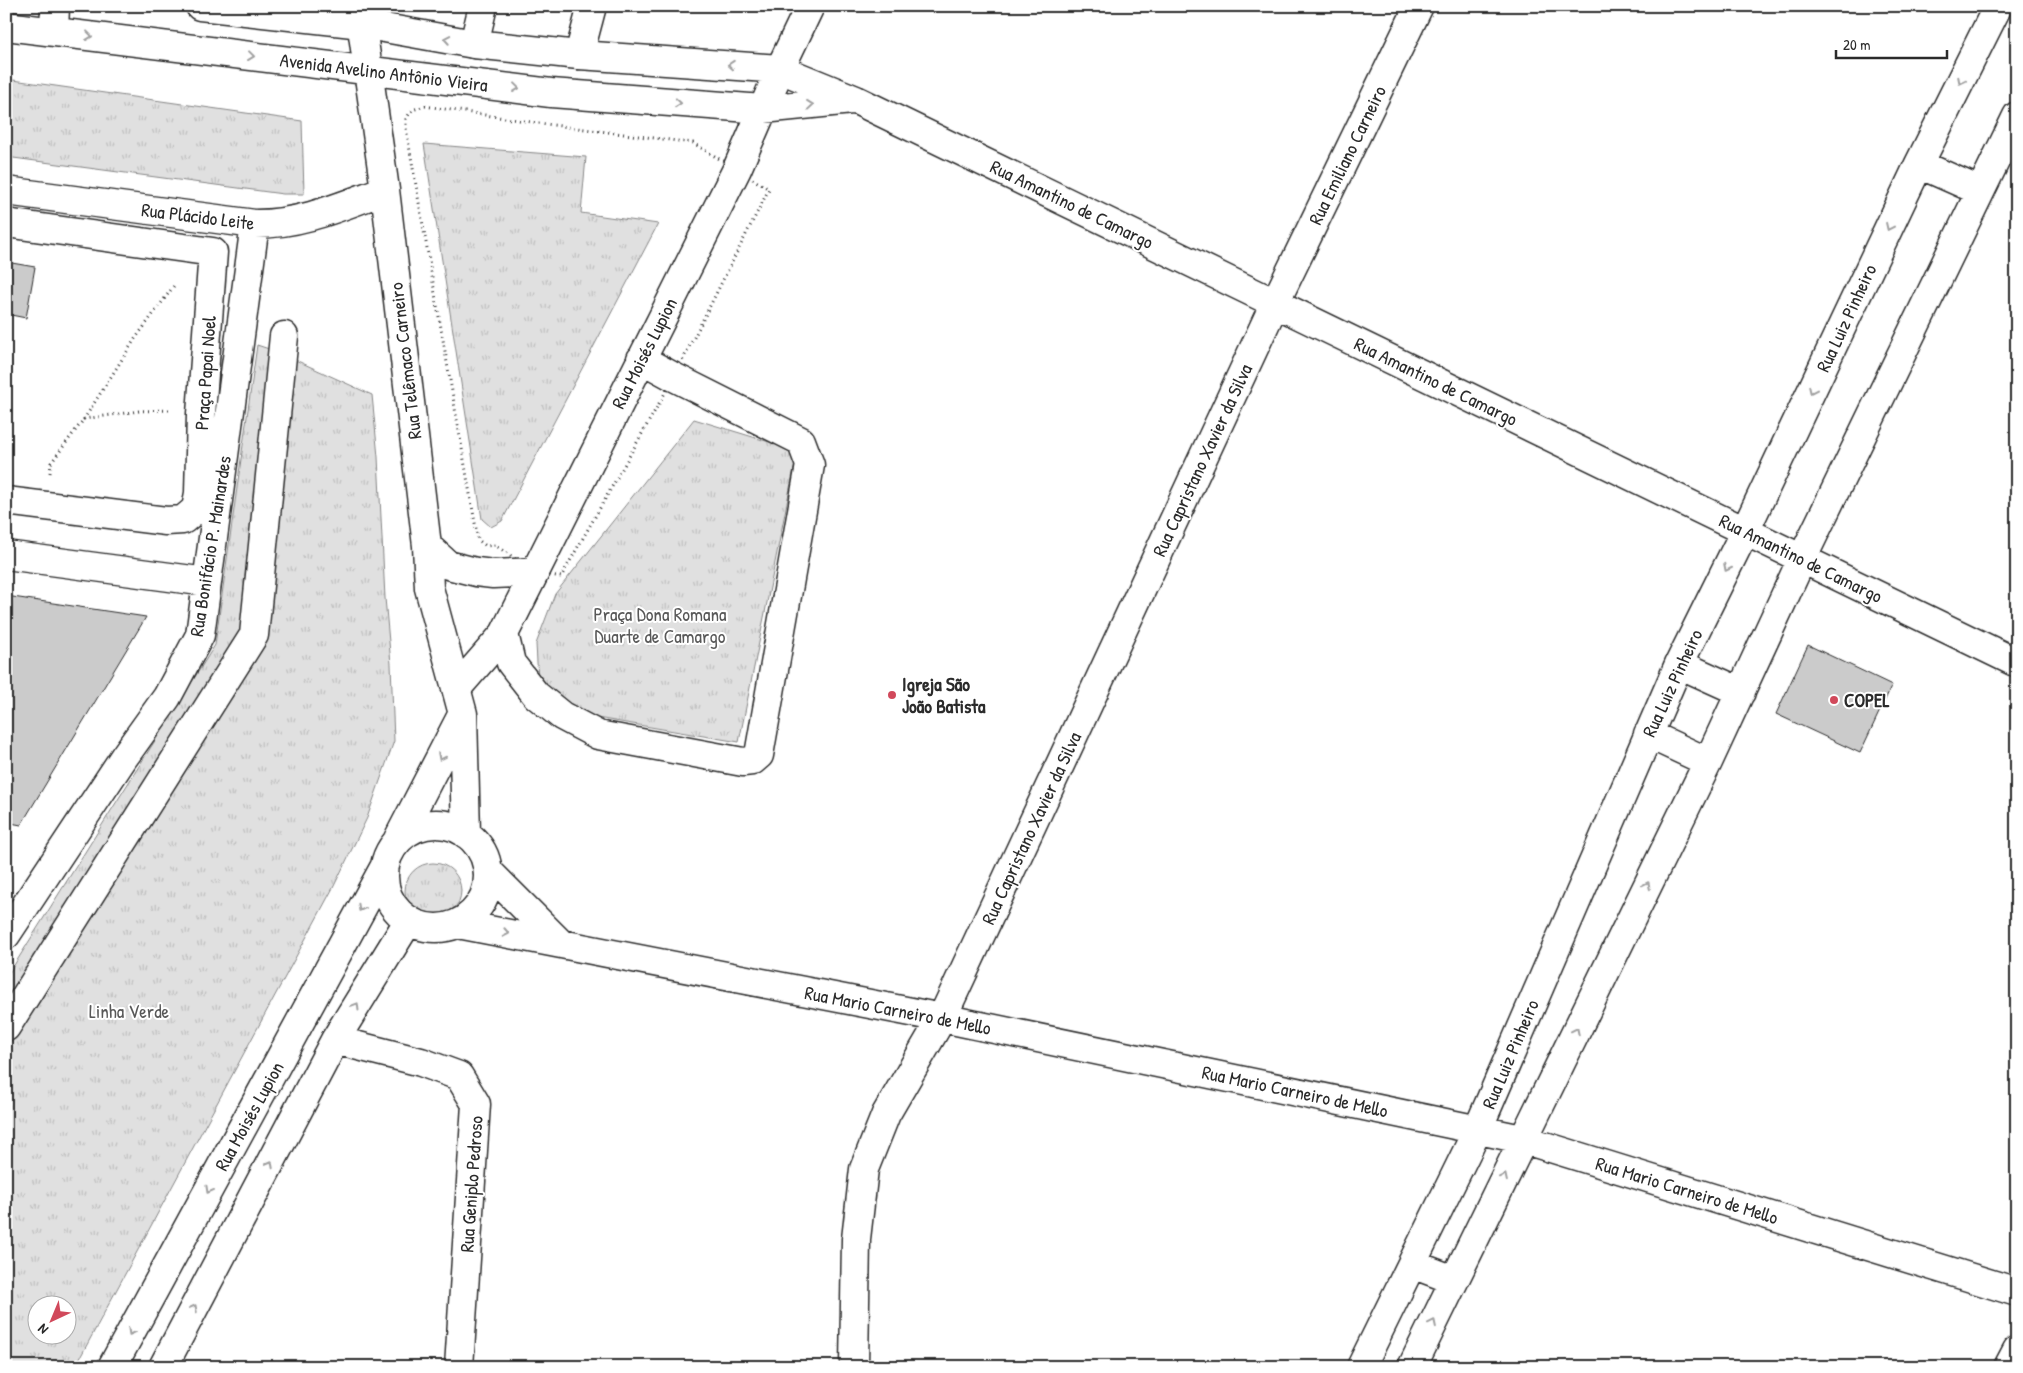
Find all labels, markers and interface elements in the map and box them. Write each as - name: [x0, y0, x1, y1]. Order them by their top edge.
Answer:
- scale bar: [1836, 28, 1947, 60]
- one-way arrow: [86, 30, 94, 41]
- text: 20 m: [1843, 34, 1870, 55]
- one-way arrow: [443, 35, 452, 45]
- street label: Avenida Avelino Antônio Vieira: [279, 46, 490, 98]
- one-way arrow: [247, 50, 255, 61]
- one-way arrow: [727, 60, 735, 71]
- one-way arrow: [1957, 76, 1967, 85]
- street label: Rua Emiliano Carneiro: [1302, 81, 1392, 229]
- one-way arrow: [512, 82, 520, 93]
- one-way arrow: [674, 97, 682, 108]
- one-way arrow: [806, 100, 814, 111]
- street label: Rua Amantino de Camargo: [986, 153, 1158, 255]
- street label: Rua Plácido Leite: [140, 196, 256, 236]
- one-way arrow: [1885, 222, 1895, 231]
- street label: Rua Luiz Pinheiro: [1810, 260, 1882, 376]
- street label: Rua Telêmaco Carneiro: [382, 281, 427, 441]
- street label: Rua Moisés Lupion: [605, 293, 683, 413]
- street label: Praça Papai Noel: [188, 314, 222, 431]
- street label: Rua Amantino de Camargo: [1350, 330, 1522, 432]
- street label: Rua Capristano Xavier da Silva: [1146, 359, 1258, 561]
- one-way arrow: [1808, 385, 1819, 394]
- street label: Rua Bonifácio P. Mainardes: [183, 454, 237, 638]
- street label: Rua Amantino de Camargo: [1715, 507, 1887, 609]
- one-way arrow: [1723, 563, 1733, 572]
- park label: Praça Dona Romana Duarte de Camargo: [594, 601, 727, 649]
- street label: Rua Luiz Pinheiro: [1636, 625, 1708, 741]
- place label: Igreja São João Batista: [902, 671, 986, 719]
- place label: COPEL: [1844, 687, 1890, 713]
- marker: Igreja São João Batista: [886, 689, 898, 701]
- marker: COPEL: [1828, 694, 1840, 706]
- street label: Rua Capristano Xavier da Silva: [975, 727, 1087, 929]
- one-way arrow: [437, 752, 447, 761]
- one-way arrow: [1641, 881, 1652, 890]
- one-way arrow: [358, 903, 368, 912]
- one-way arrow: [502, 927, 510, 937]
- street label: Rua Mario Carneiro de Mello: [803, 979, 994, 1041]
- street label: Rua Luiz Pinheiro: [1475, 995, 1545, 1113]
- park label: Linha Verde: [89, 998, 170, 1024]
- one-way arrow: [349, 1003, 359, 1012]
- one-way arrow: [1569, 1027, 1580, 1036]
- street label: Rua Moisés Lupion: [208, 1057, 290, 1175]
- street label: Rua Mario Carneiro de Mello: [1200, 1059, 1391, 1123]
- street label: Rua Geniplo Pedroso: [453, 1115, 489, 1253]
- street label: Rua Mario Carneiro de Mello: [1593, 1150, 1782, 1230]
- one-way arrow: [263, 1161, 273, 1170]
- one-way arrow: [1498, 1173, 1508, 1182]
- one-way arrow: [205, 1184, 215, 1193]
- north arrow: [28, 1296, 78, 1346]
- one-way arrow: [188, 1304, 198, 1313]
- one-way arrow: [1427, 1319, 1437, 1328]
- text: N: [33, 1320, 52, 1339]
- one-way arrow: [127, 1327, 137, 1336]

